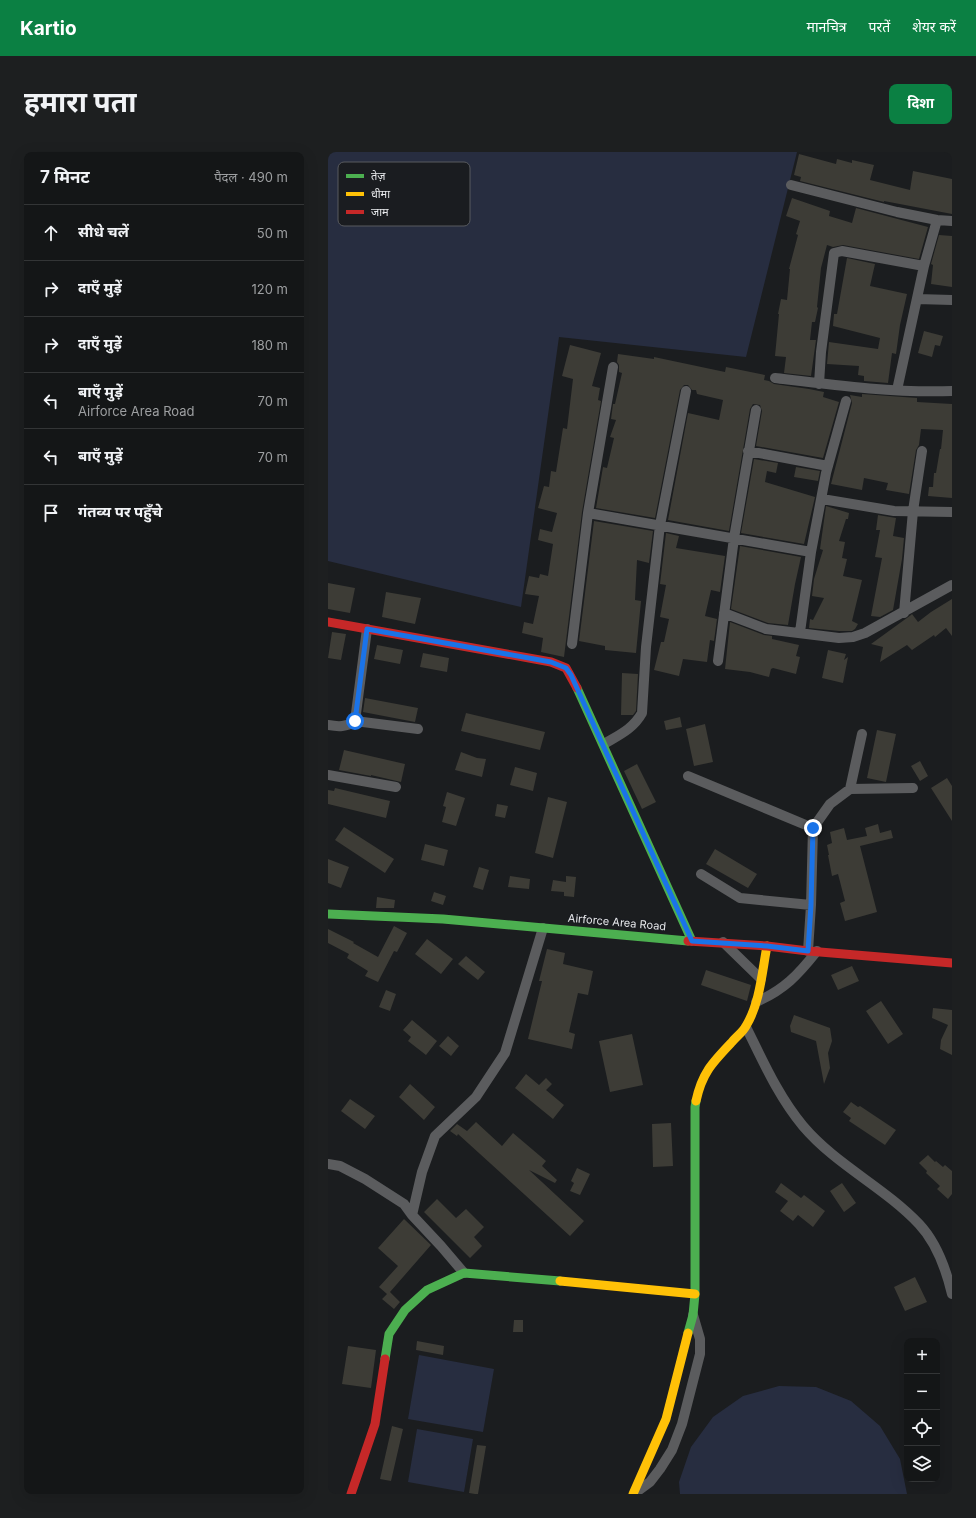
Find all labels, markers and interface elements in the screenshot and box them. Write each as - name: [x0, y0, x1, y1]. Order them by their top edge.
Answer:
- text: Kartio: [20, 17, 77, 40]
- text: मानचित्र: [807, 18, 847, 35]
- text: परतें: [869, 18, 890, 35]
- text: शेयर करें: [912, 18, 956, 35]
- button: दिशा: [889, 84, 952, 124]
- text: हमारा पता: [24, 85, 136, 119]
- legend: [338, 162, 470, 226]
- text: 7 मिनट: [40, 167, 90, 187]
- text: पैदल · 490 m: [214, 169, 288, 185]
- text: तेज़: [371, 169, 386, 183]
- text: धीमा: [371, 187, 390, 201]
- text: जाम: [371, 205, 389, 219]
- icon: ahead: [40, 222, 62, 244]
- text: सीधे चलें: [78, 222, 129, 241]
- text: 50 m: [257, 225, 288, 241]
- icon: right: [40, 278, 62, 300]
- text: दाएँ मुड़ें: [78, 278, 122, 297]
- text: 120 m: [252, 281, 288, 297]
- icon: right: [40, 334, 62, 356]
- text: दाएँ मुड़ें: [78, 334, 122, 353]
- text: 180 m: [251, 337, 288, 353]
- text: बाएँ मुड़ें: [78, 382, 123, 401]
- icon: left: [40, 390, 62, 412]
- text: 70 m: [258, 393, 288, 409]
- text: Airforce Area Road: [78, 403, 195, 419]
- icon: left: [40, 446, 62, 468]
- text: बाएँ मुड़ें: [78, 446, 123, 465]
- text: 70 m: [258, 449, 288, 465]
- icon: arrive: [40, 502, 62, 524]
- text: गंतव्य पर पहुँचे: [78, 502, 162, 521]
- route start: [346, 712, 364, 730]
- route end: [804, 819, 822, 837]
- street label: Airforce Area Road: [567, 911, 667, 933]
- map controls: [904, 1338, 940, 1482]
- button: +: [904, 1338, 940, 1374]
- button: −: [904, 1374, 940, 1410]
- button: locate: [904, 1410, 940, 1446]
- button: layers: [904, 1446, 940, 1482]

